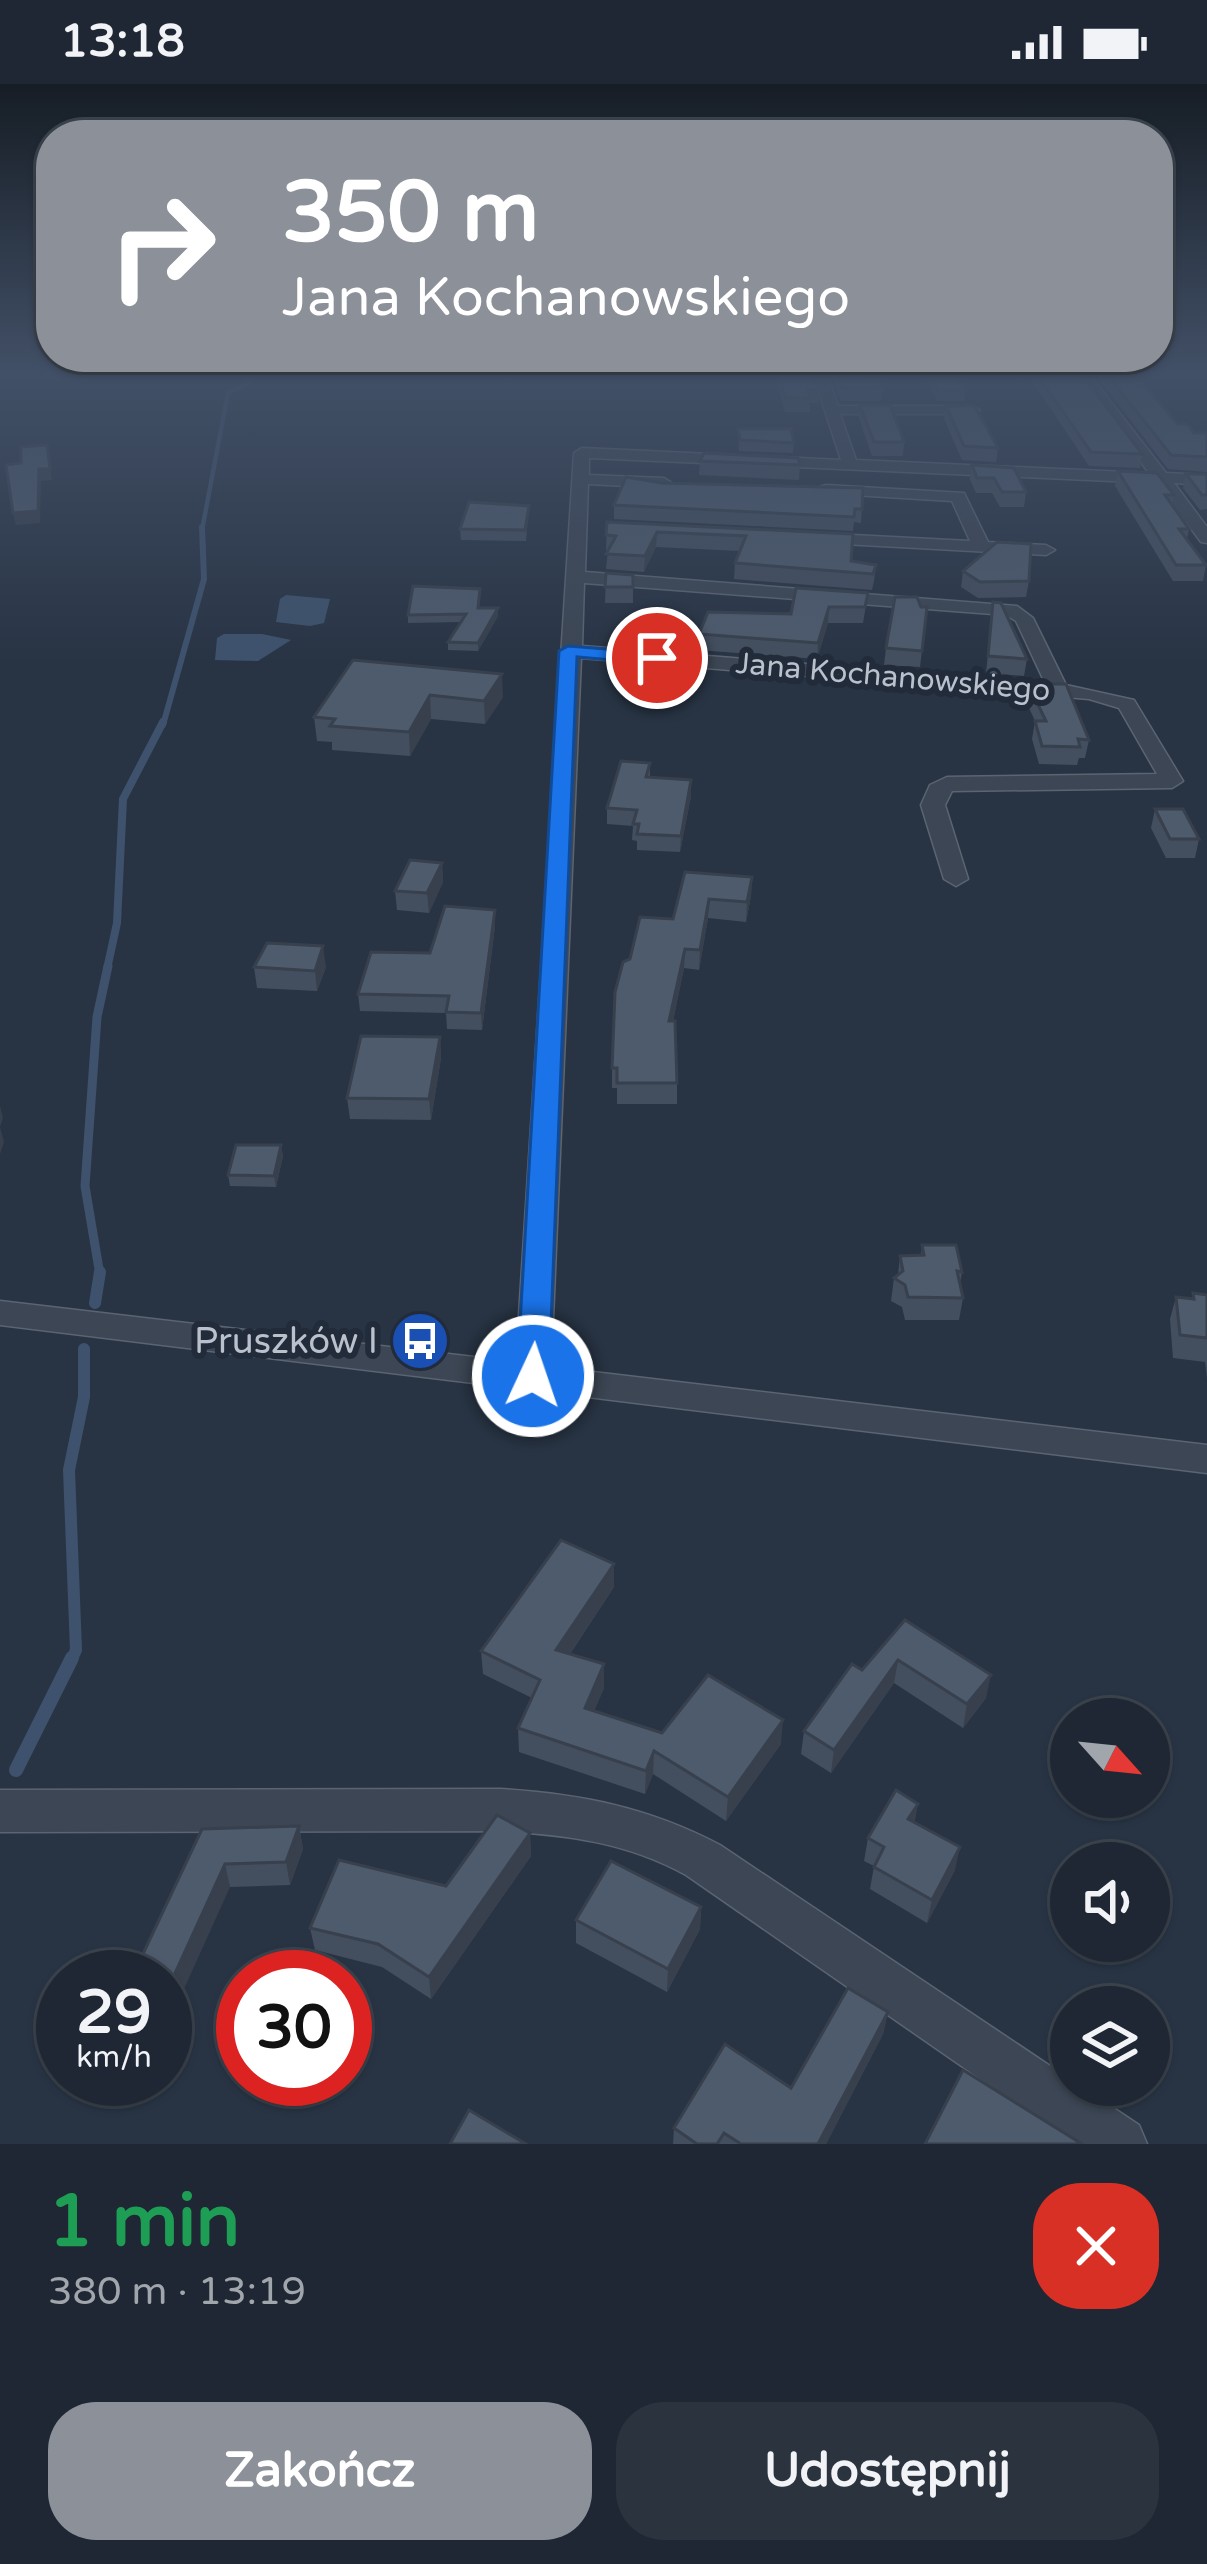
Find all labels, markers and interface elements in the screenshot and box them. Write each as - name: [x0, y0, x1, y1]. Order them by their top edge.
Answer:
- text: 13:18: [60, 15, 185, 69]
- text: 350 m: [282, 163, 539, 264]
- icon: right: [84, 168, 240, 324]
- text: Jana Kochanowskiego: [282, 265, 850, 330]
- pin: [606, 607, 708, 709]
- icon: arrive: [624, 625, 690, 691]
- street label: Jana Kochanowskiego: [734, 645, 1052, 709]
- bus stop icon: Pruszków I: [389, 1310, 451, 1372]
- position arrow: [470, 1313, 596, 1439]
- place label: Pruszków I: [194, 1320, 378, 1363]
- north arrow: [1050, 1698, 1170, 1818]
- map controls: [1050, 1698, 1170, 2106]
- button: sound: [1050, 1842, 1170, 1962]
- speed limit sign: 30: [216, 1950, 372, 2106]
- text: 29: [76, 1977, 152, 2049]
- button: layers: [1050, 1986, 1170, 2106]
- text: km/h: [76, 2039, 152, 2076]
- text: 1 min: [48, 2179, 240, 2266]
- button: close: [1033, 2183, 1159, 2309]
- text: 380 m · 13:19: [48, 2268, 306, 2315]
- button: Zakończ: [48, 2402, 592, 2540]
- button: Udostępnij: [616, 2402, 1159, 2540]

